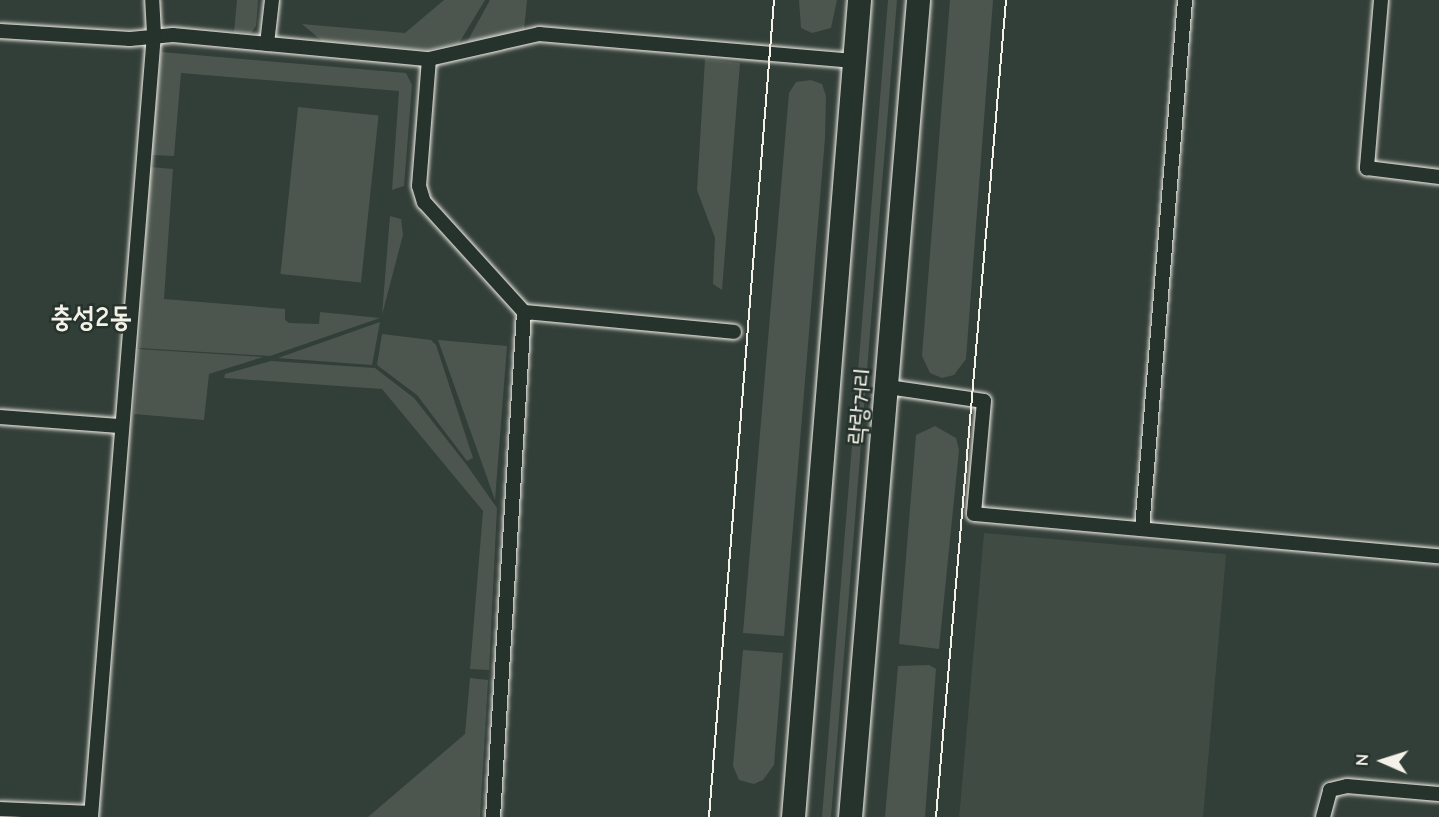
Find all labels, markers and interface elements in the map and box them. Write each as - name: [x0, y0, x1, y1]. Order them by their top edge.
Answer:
- district label: 충성2동: [50, 300, 132, 334]
- street label: 락랑거리: [842, 366, 878, 446]
- north arrow: [1348, 726, 1418, 796]
- text: N: [1351, 753, 1373, 767]

